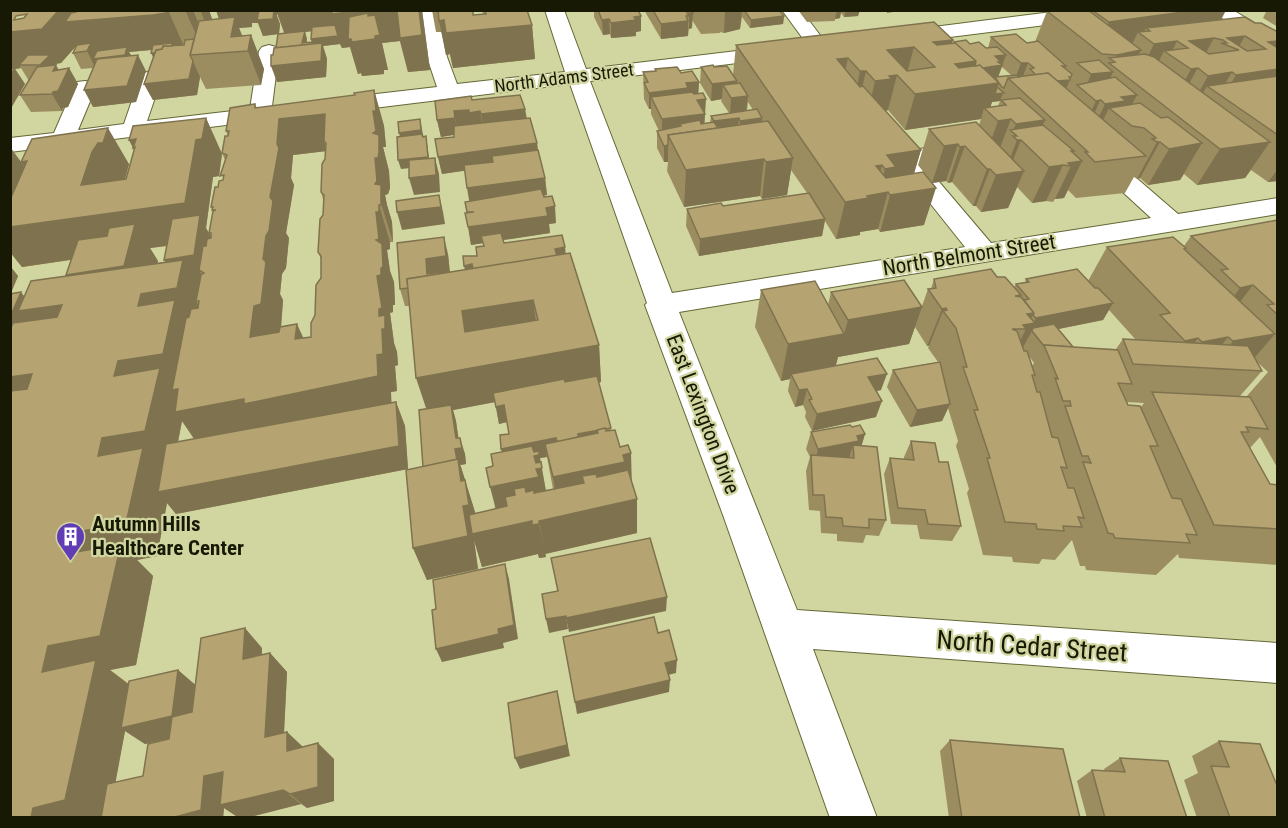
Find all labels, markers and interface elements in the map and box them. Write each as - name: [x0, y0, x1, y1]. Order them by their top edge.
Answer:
- street label: North Adams Street: [493, 59, 635, 96]
- street label: North Belmont Street: [881, 229, 1057, 281]
- street label: East Lexington Drive: [662, 331, 745, 497]
- place label: Autumn Hills Healthcare Center: [92, 512, 244, 560]
- building icon: Autumn Hills Healthcare Center: [55, 520, 87, 562]
- street label: North Cedar Street: [936, 624, 1128, 668]

